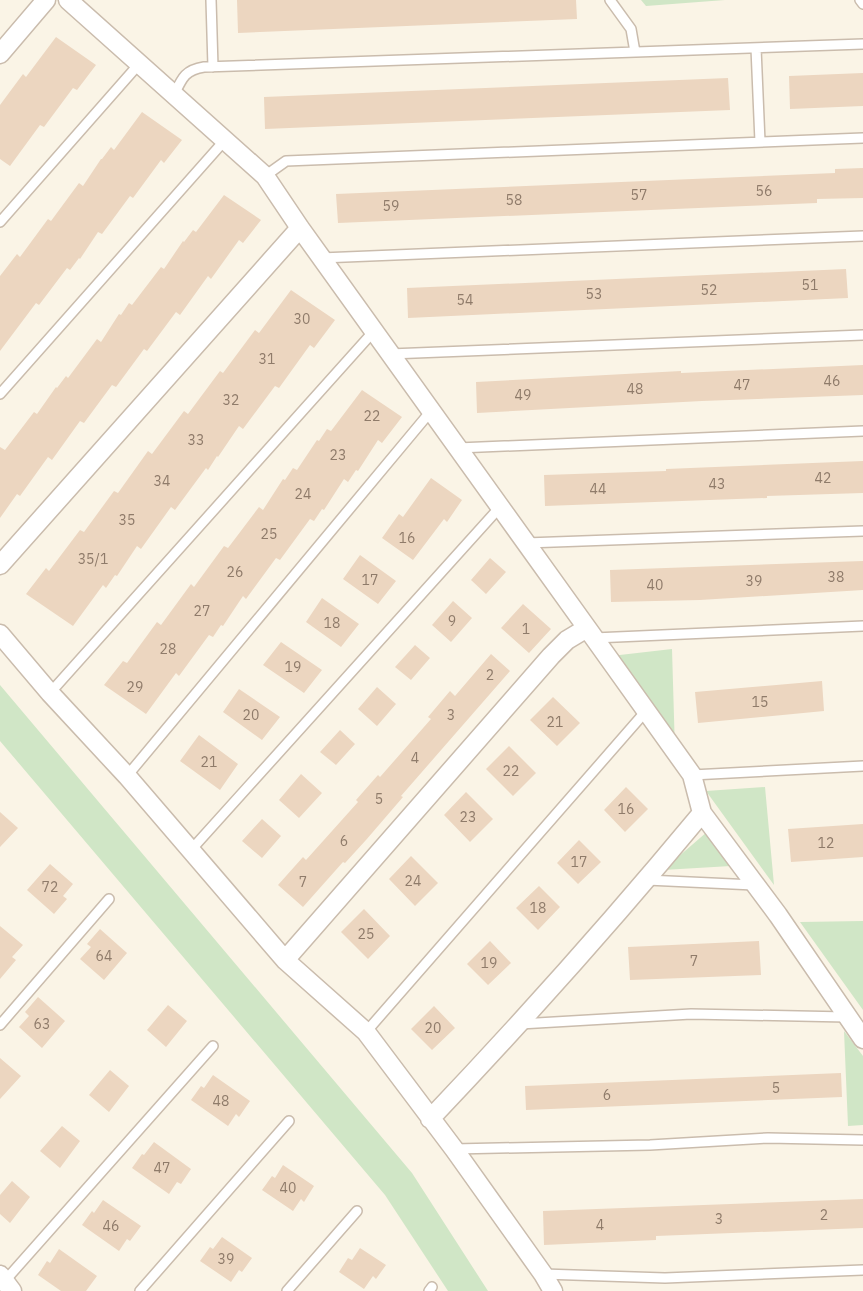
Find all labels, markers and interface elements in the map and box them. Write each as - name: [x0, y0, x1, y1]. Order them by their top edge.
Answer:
- house number: 56: [756, 182, 772, 200]
- house number: 57: [631, 186, 647, 204]
- house number: 58: [506, 191, 522, 209]
- house number: 59: [383, 197, 399, 215]
- house number: 51: [802, 276, 818, 294]
- house number: 52: [701, 281, 717, 299]
- house number: 53: [586, 285, 602, 303]
- house number: 54: [457, 291, 473, 309]
- house number: 30: [294, 310, 310, 328]
- house number: 31: [259, 350, 275, 368]
- house number: 46: [824, 372, 840, 390]
- house number: 47: [734, 376, 750, 394]
- house number: 48: [627, 380, 643, 398]
- house number: 49: [515, 386, 531, 404]
- house number: 32: [223, 391, 239, 409]
- house number: 22: [364, 407, 380, 425]
- house number: 33: [188, 431, 204, 449]
- house number: 23: [330, 446, 346, 464]
- house number: 42: [815, 469, 831, 487]
- house number: 34: [154, 472, 170, 490]
- house number: 43: [709, 475, 725, 493]
- house number: 44: [590, 480, 606, 498]
- house number: 24: [295, 485, 311, 503]
- house number: 35: [119, 511, 135, 529]
- house number: 25: [261, 525, 277, 543]
- house number: 16: [399, 529, 415, 547]
- house number: 35/1: [78, 550, 108, 568]
- house number: 26: [227, 563, 243, 581]
- house number: 38: [828, 568, 844, 586]
- house number: 17: [362, 571, 378, 589]
- house number: 39: [746, 572, 762, 590]
- house number: 40: [647, 576, 663, 594]
- house number: 27: [194, 602, 210, 620]
- house number: 9: [448, 612, 456, 630]
- house number: 18: [324, 614, 340, 632]
- house number: 1: [522, 620, 530, 638]
- house number: 28: [160, 640, 176, 658]
- house number: 19: [285, 658, 301, 676]
- house number: 2: [486, 666, 494, 684]
- house number: 29: [127, 678, 143, 696]
- house number: 15: [752, 693, 768, 711]
- house number: 20: [243, 706, 259, 724]
- house number: 3: [447, 706, 455, 724]
- house number: 21: [547, 713, 563, 731]
- house number: 4: [411, 749, 419, 767]
- house number: 21: [201, 753, 217, 771]
- house number: 22: [503, 762, 519, 780]
- house number: 5: [375, 790, 383, 808]
- house number: 16: [618, 800, 634, 818]
- house number: 23: [460, 808, 476, 826]
- house number: 6: [340, 832, 348, 850]
- house number: 12: [818, 834, 834, 852]
- house number: 17: [571, 853, 587, 871]
- house number: 24: [405, 872, 421, 890]
- house number: 7: [299, 873, 307, 891]
- house number: 72: [42, 878, 58, 896]
- house number: 18: [530, 899, 546, 917]
- house number: 25: [358, 925, 374, 943]
- house number: 64: [96, 947, 112, 965]
- house number: 7: [690, 952, 698, 970]
- house number: 19: [481, 954, 497, 972]
- house number: 63: [34, 1015, 50, 1033]
- house number: 20: [425, 1019, 441, 1037]
- house number: 5: [772, 1079, 780, 1097]
- house number: 6: [603, 1086, 611, 1104]
- house number: 48: [213, 1092, 229, 1110]
- house number: 47: [154, 1159, 170, 1177]
- house number: 40: [280, 1179, 296, 1197]
- house number: 2: [820, 1206, 828, 1224]
- house number: 3: [715, 1210, 723, 1228]
- house number: 4: [596, 1216, 604, 1234]
- house number: 46: [103, 1217, 119, 1235]
- house number: 39: [218, 1250, 234, 1268]

